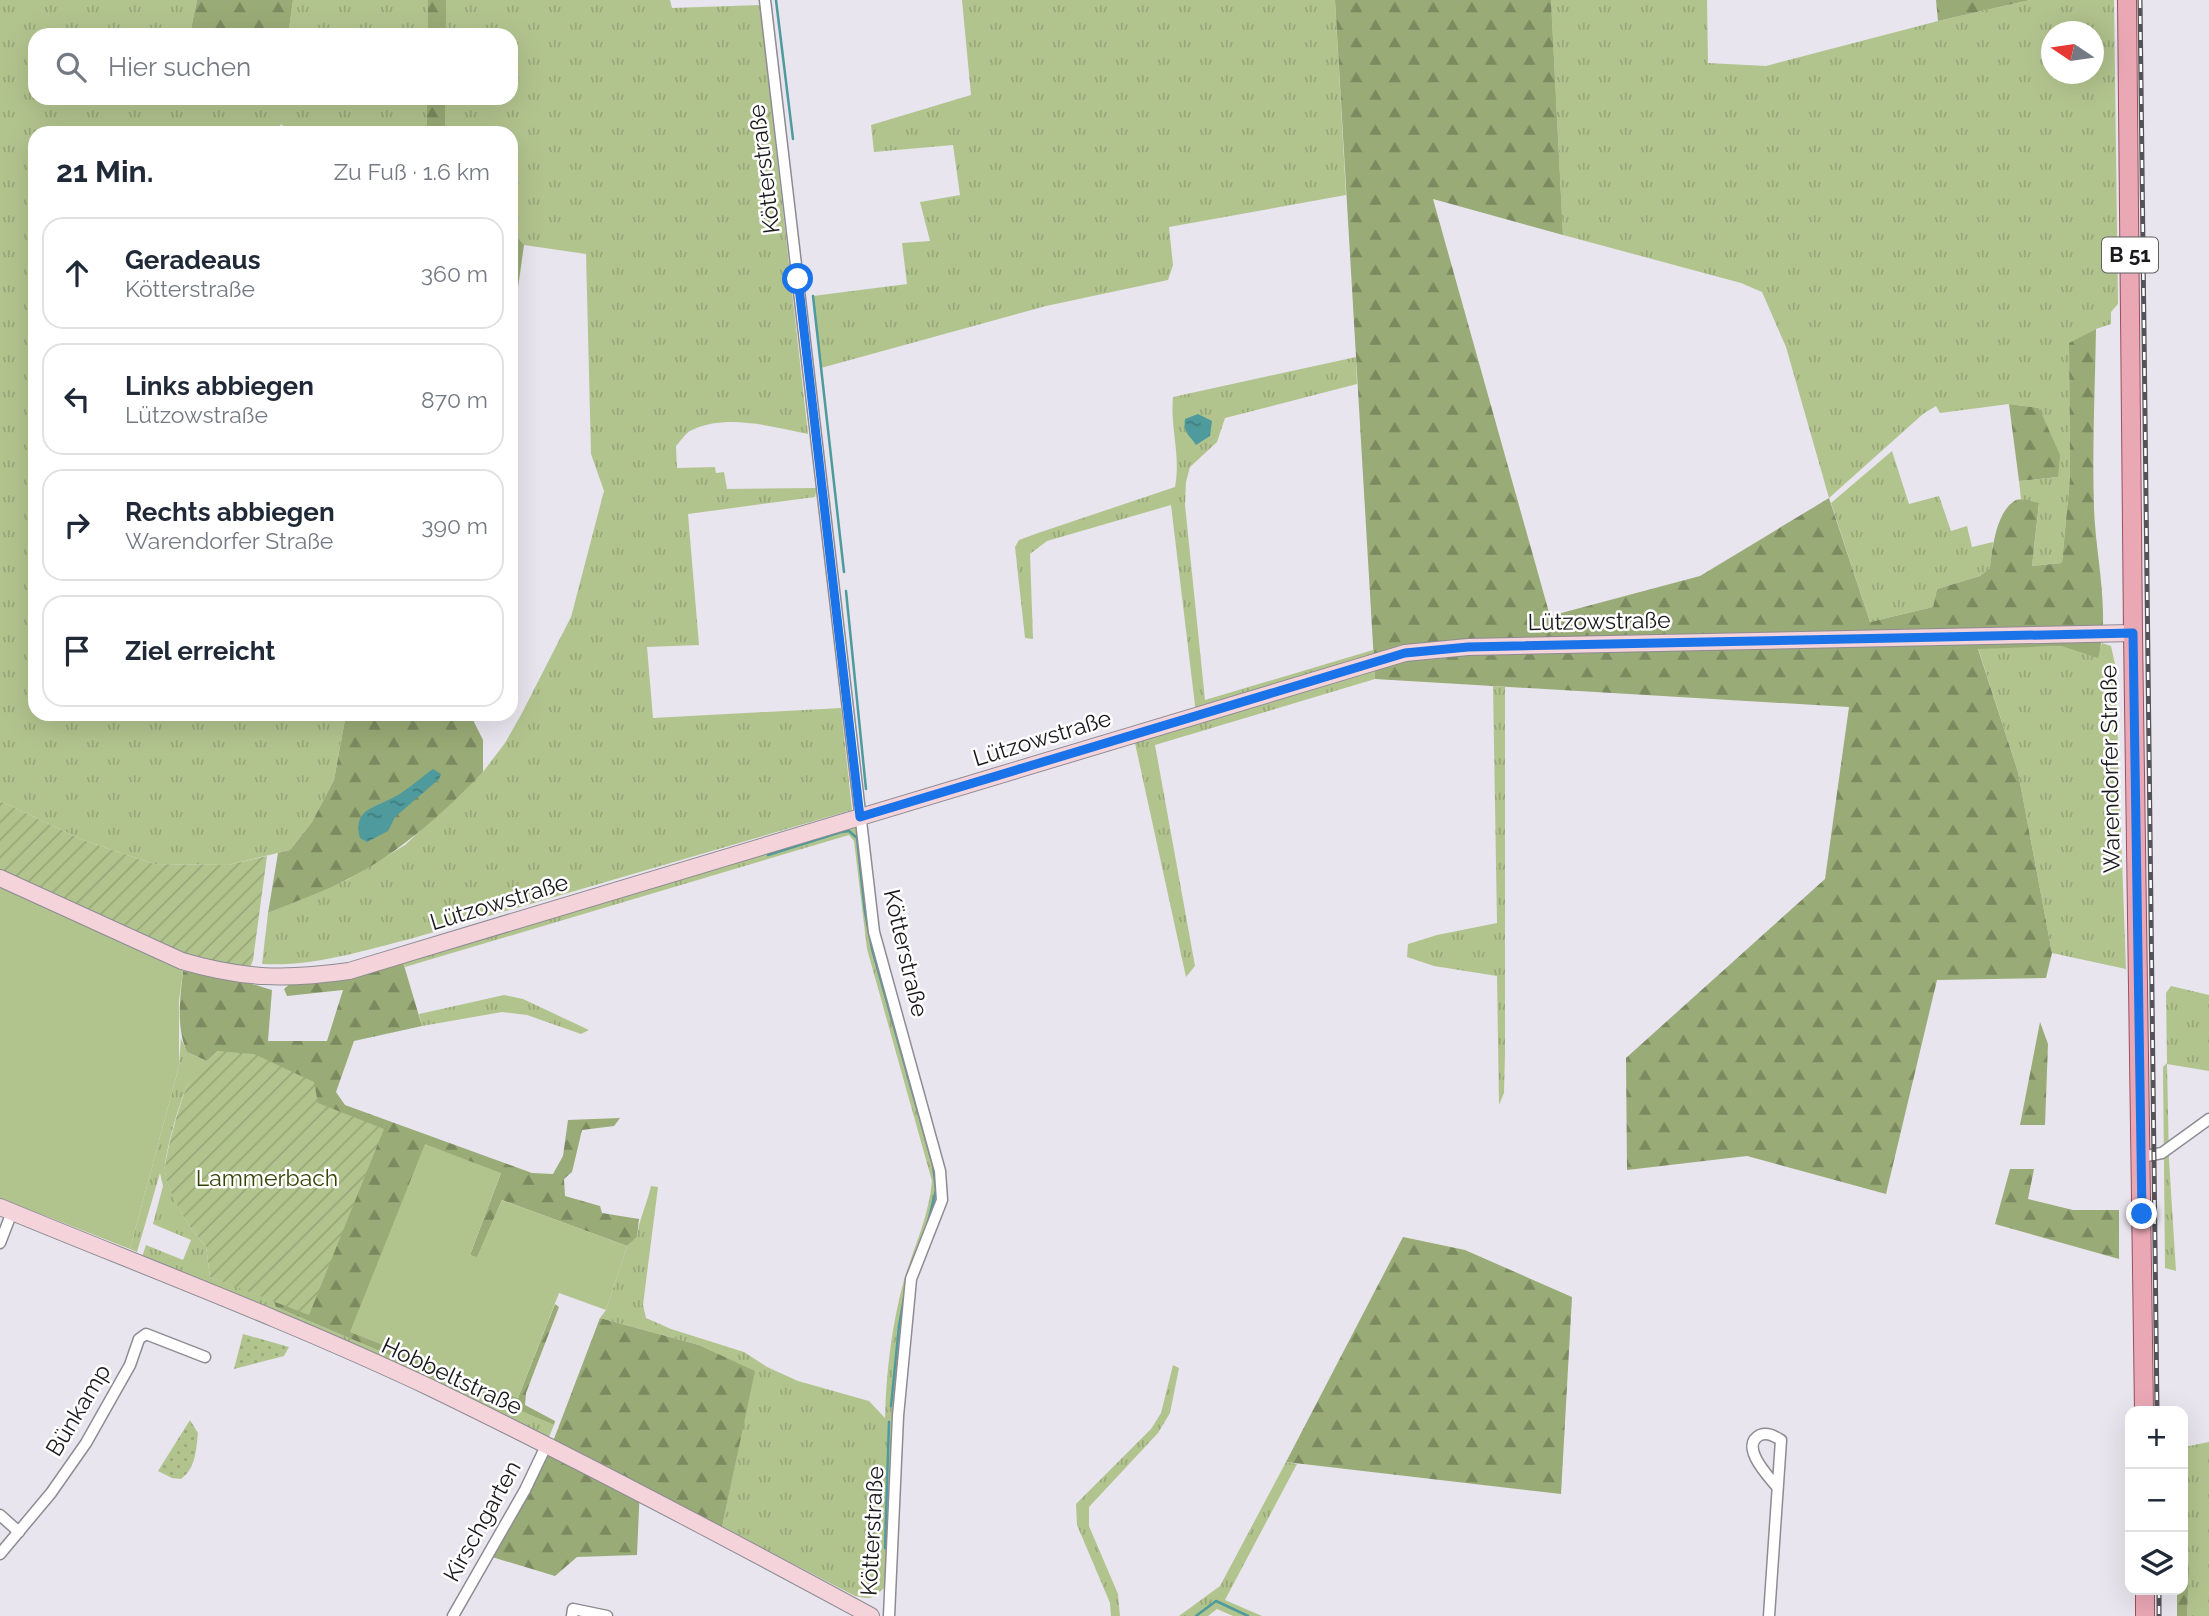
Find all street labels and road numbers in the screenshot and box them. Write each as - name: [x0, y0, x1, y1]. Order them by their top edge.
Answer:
- street label: Kötterstraße: [742, 103, 785, 235]
- road number: B 51: [2102, 238, 2158, 272]
- street label: Lützowstraße: [1527, 606, 1671, 635]
- street label: Warendorfer Straße: [2094, 665, 2125, 873]
- street label: Lützowstraße: [970, 704, 1114, 771]
- street label: Lützowstraße: [427, 868, 571, 935]
- street label: Kötterstraße: [879, 887, 934, 1019]
- street label: Hobbeltstraße: [378, 1331, 527, 1420]
- street label: Bünkamp: [40, 1359, 116, 1461]
- street label: Kirschgarten: [437, 1455, 526, 1586]
- street label: Kötterstraße: [855, 1465, 888, 1597]

